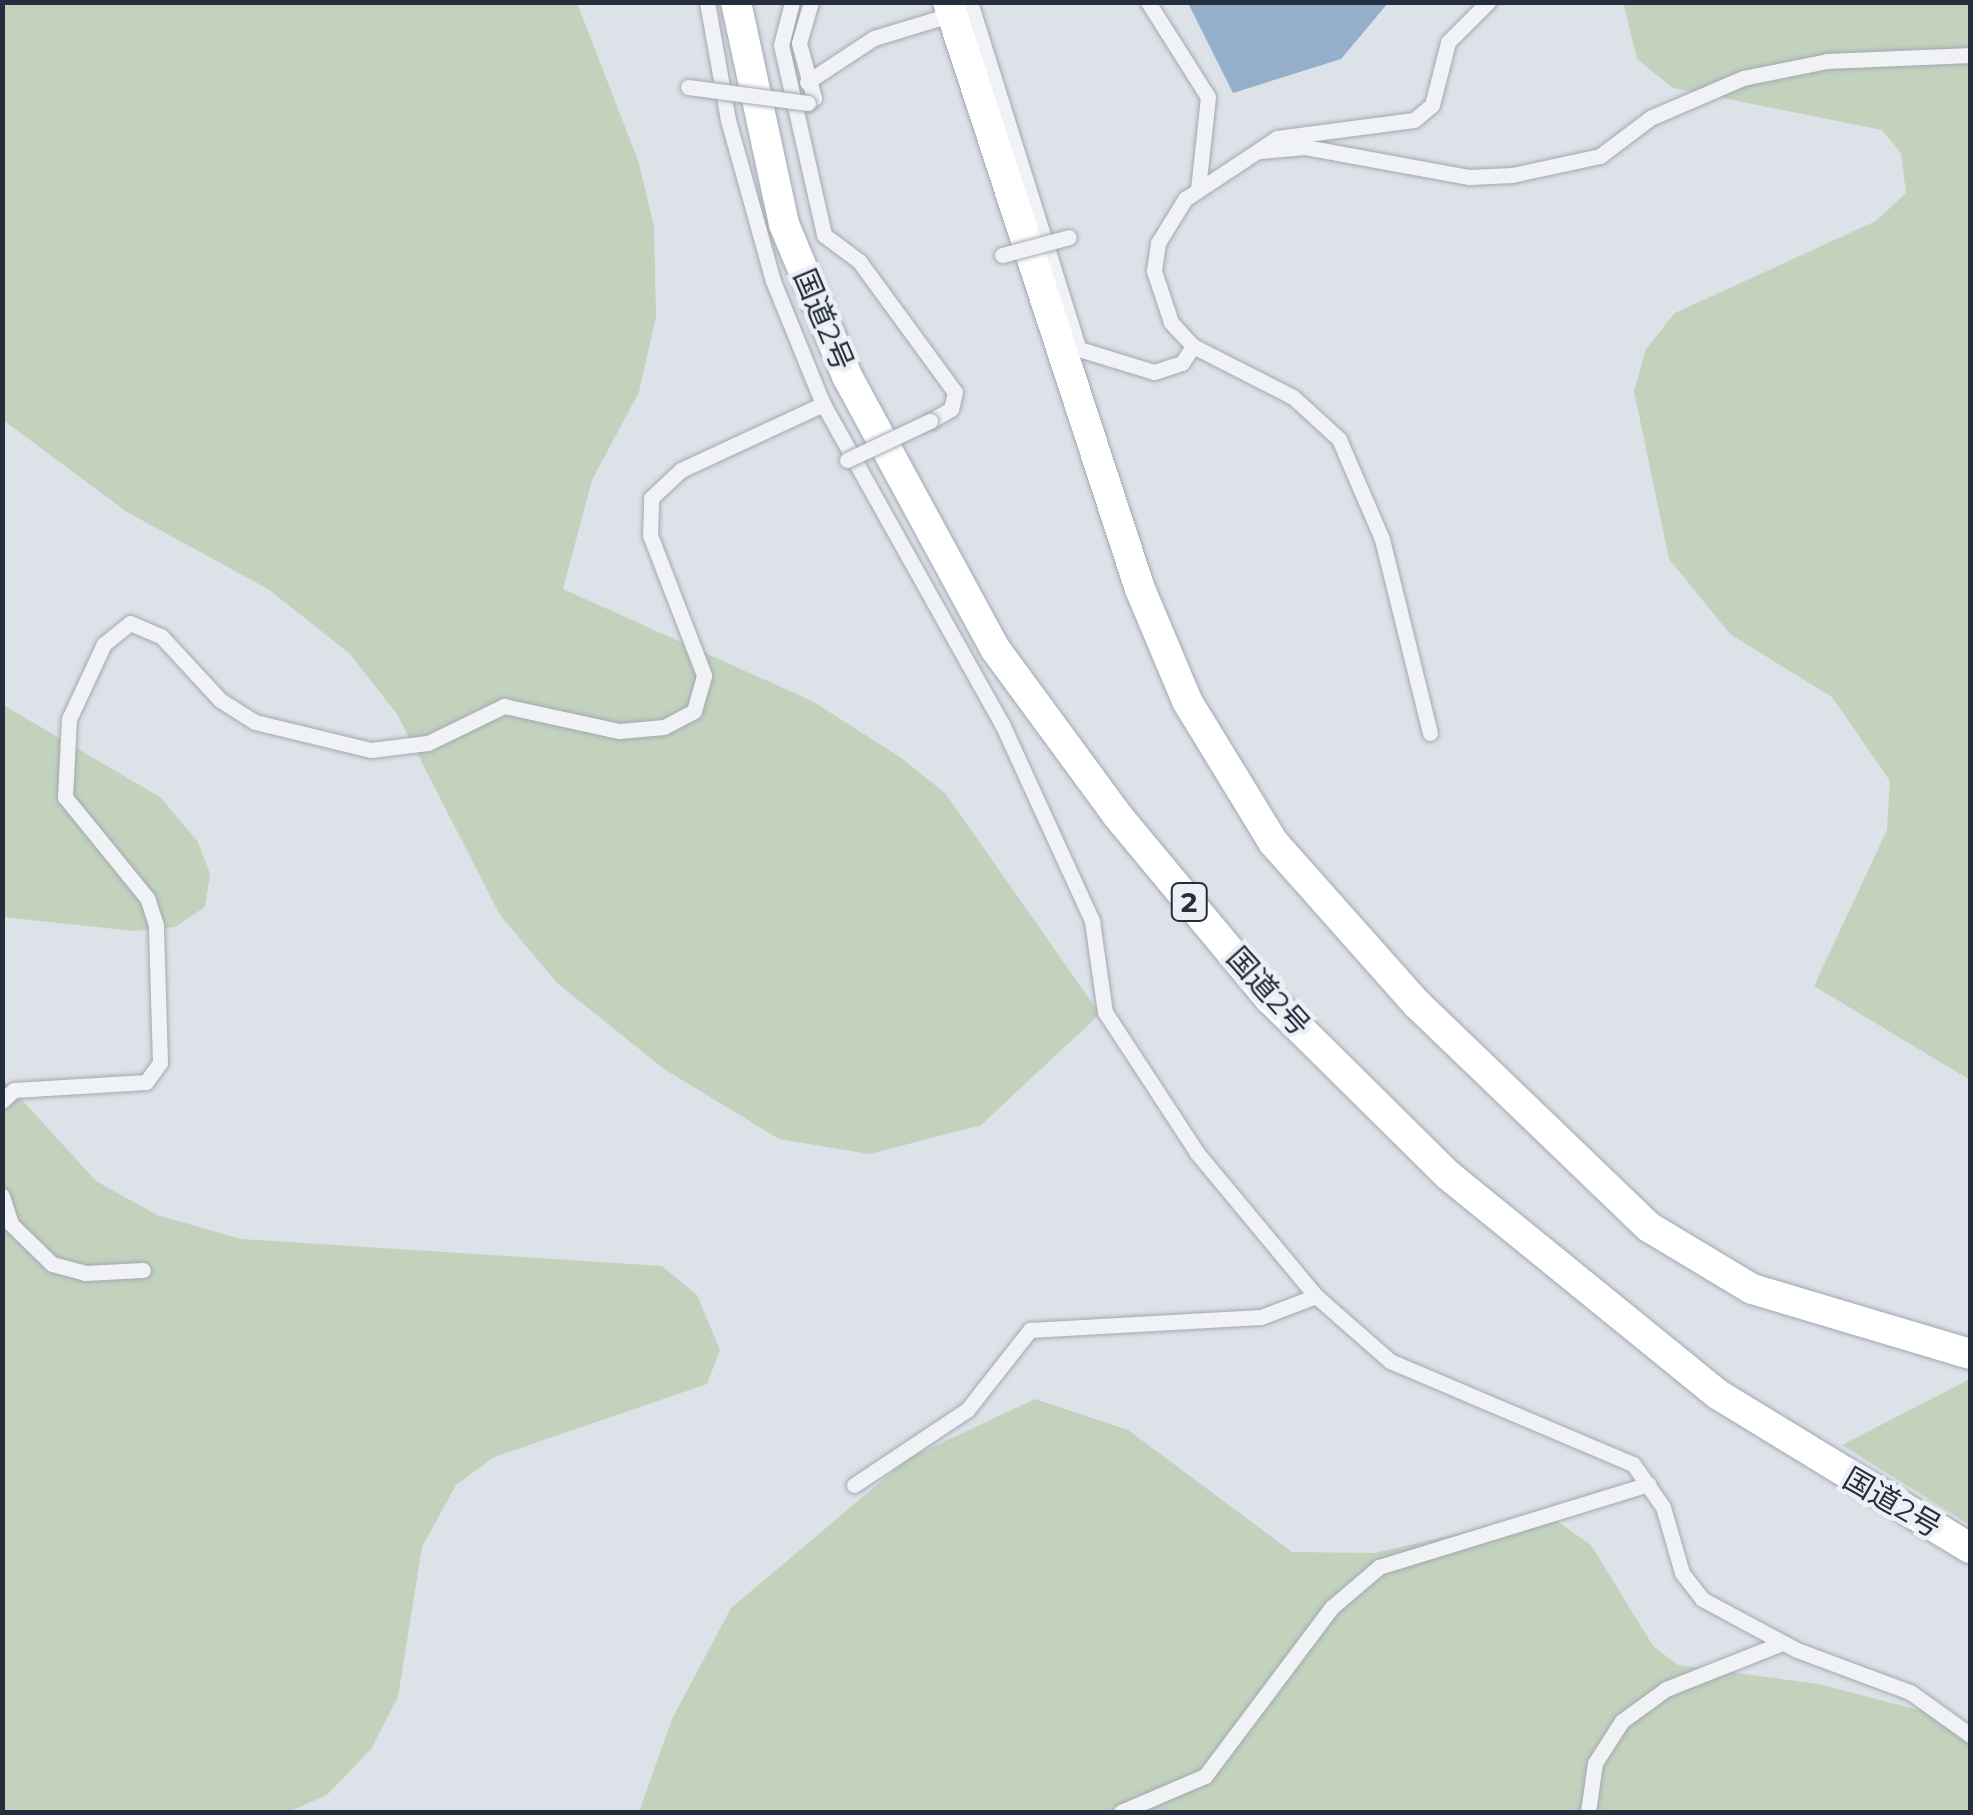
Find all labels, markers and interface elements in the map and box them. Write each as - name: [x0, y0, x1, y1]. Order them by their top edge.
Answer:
- street label: 国道2号: [786, 264, 860, 376]
- road number: 2: [1169, 879, 1209, 925]
- street label: 国道2号: [1219, 940, 1317, 1044]
- street label: 国道2号: [1837, 1461, 1947, 1545]

